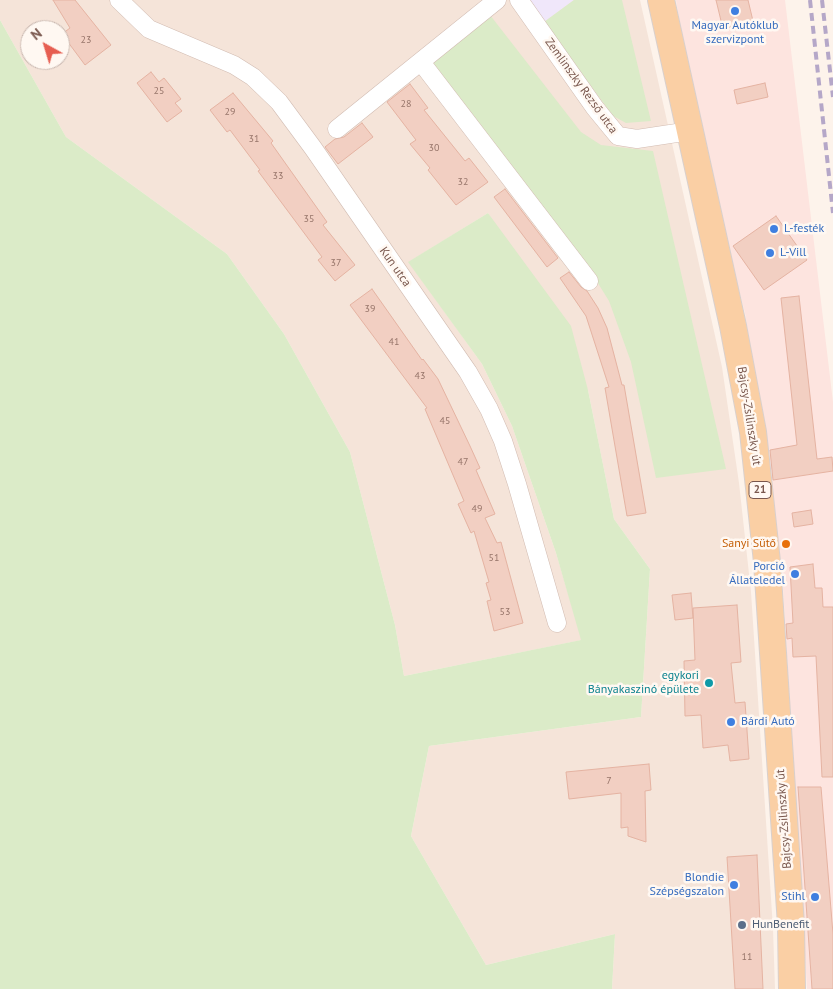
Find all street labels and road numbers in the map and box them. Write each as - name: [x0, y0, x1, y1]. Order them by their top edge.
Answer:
- street label: Zemlinszky Rezső utca: [542, 36, 620, 136]
- street label: Kun utca: [376, 244, 414, 290]
- street label: Bajcsy-Zsilinszky út: [734, 366, 764, 466]
- road number: 21: [749, 482, 771, 498]
- street label: Bajcsy-Zsilinszky út: [773, 769, 795, 869]

